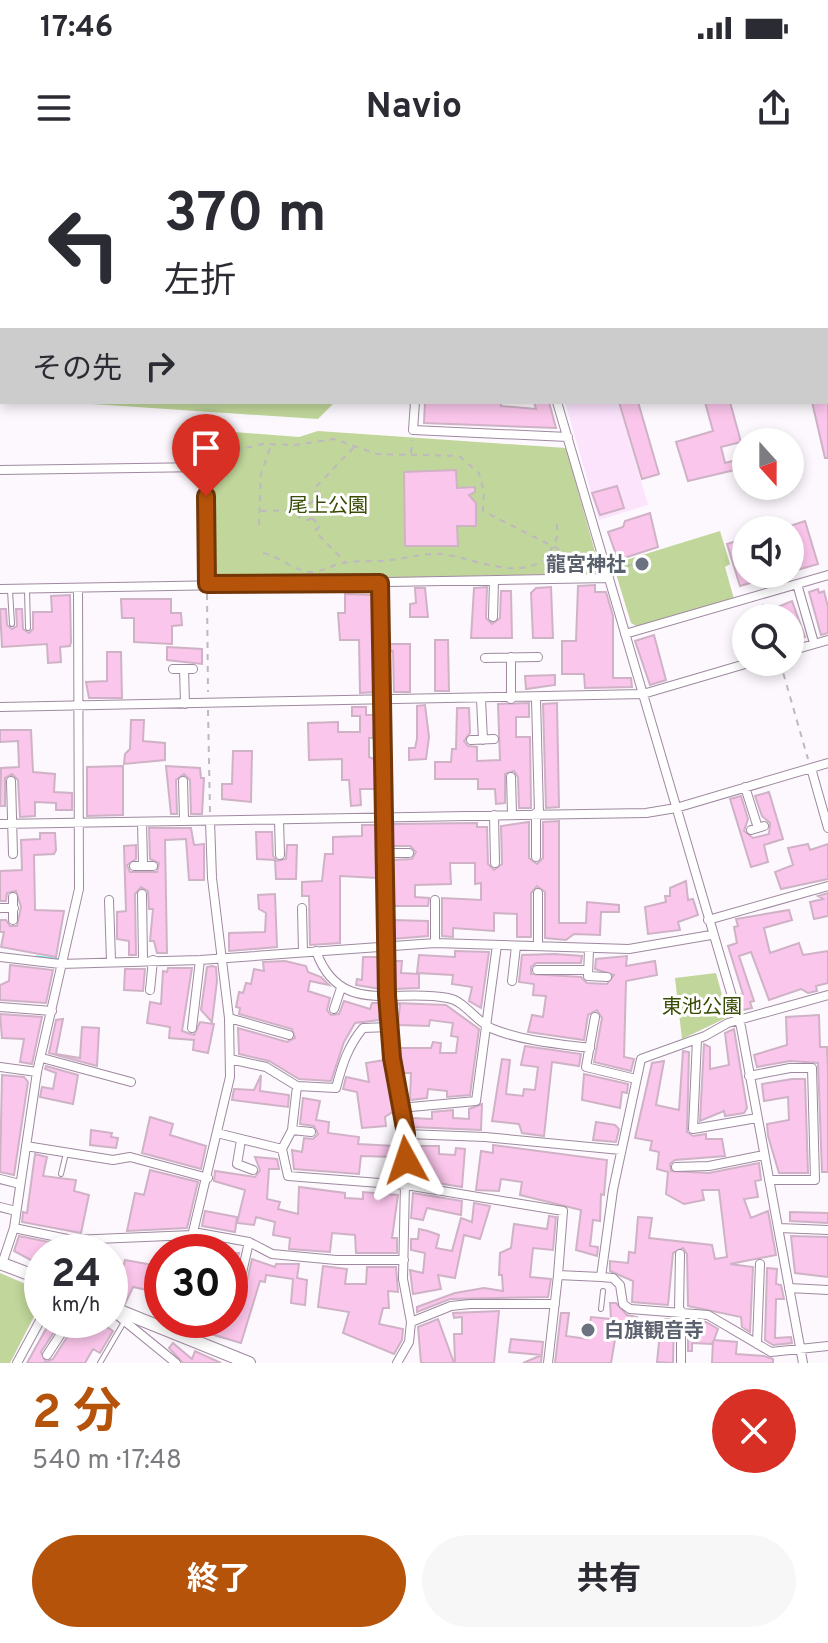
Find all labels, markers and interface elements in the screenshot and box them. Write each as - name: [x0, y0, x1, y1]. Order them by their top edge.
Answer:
- text: 17:46: [40, 10, 113, 47]
- text: Navio: [366, 85, 462, 131]
- icon: menu: [32, 86, 76, 130]
- icon: share: [752, 86, 796, 130]
- text: 370 m: [164, 181, 327, 251]
- icon: left: [32, 192, 136, 296]
- text: 左折: [164, 260, 236, 306]
- icon: right: [138, 344, 182, 388]
- text: その先: [32, 352, 122, 389]
- pin: [172, 414, 240, 496]
- icon: arrive: [184, 426, 228, 470]
- north arrow: [732, 428, 804, 500]
- map controls: [732, 428, 804, 676]
- park label: 尾上公園: [288, 494, 368, 520]
- button: sound: [732, 516, 804, 588]
- place label: 龍宮神社: [546, 553, 626, 579]
- marker: 龍宮神社: [633, 555, 651, 573]
- button: search: [732, 604, 804, 676]
- park label: 東池公園: [662, 995, 742, 1021]
- position arrow: [364, 1118, 448, 1202]
- speed limit sign: 30: [144, 1234, 248, 1338]
- text: 24: [51, 1251, 101, 1301]
- text: km/h: [52, 1293, 100, 1319]
- place label: 白旗観音寺: [604, 1319, 704, 1345]
- marker: 白旗観音寺: [579, 1321, 597, 1339]
- text: 2 分: [32, 1385, 121, 1445]
- button: close: [712, 1389, 796, 1473]
- text: 540 m · 17:48: [32, 1445, 182, 1478]
- button: 終了: [32, 1535, 406, 1627]
- button: 共有: [422, 1535, 796, 1627]

